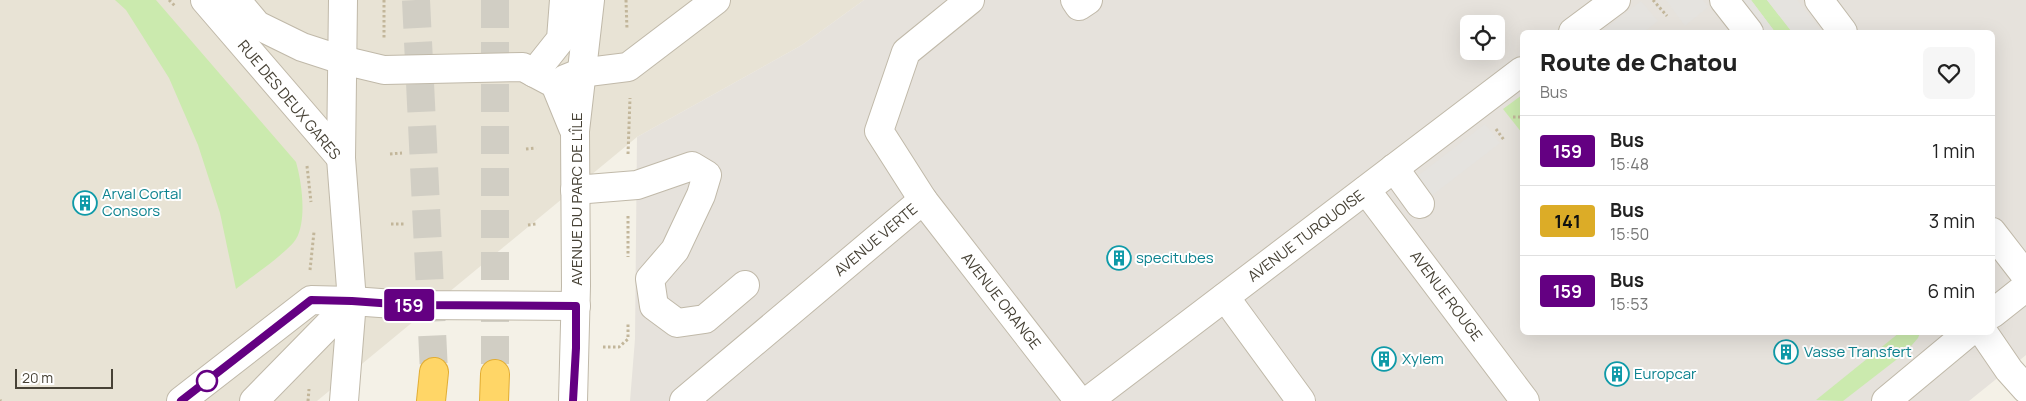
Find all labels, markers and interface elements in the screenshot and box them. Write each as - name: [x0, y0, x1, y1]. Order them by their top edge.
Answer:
- map controls: [1460, 15, 1505, 60]
- button: locate: [1460, 15, 1505, 60]
- street label: RUE DES DEUX GARES: [233, 36, 346, 164]
- text: Route de Chatou: [1540, 45, 1738, 78]
- button: heart: [1923, 47, 1975, 99]
- text: Bus: [1540, 81, 1568, 103]
- street label: AVENUE DU PARC DE L'ÎLE: [566, 112, 587, 286]
- text: Bus: [1610, 127, 1644, 153]
- text: 1 min: [1932, 138, 1975, 164]
- text: 159: [1553, 139, 1582, 163]
- text: 15:48: [1610, 153, 1649, 175]
- place label: Arval Cortal Consors: [102, 183, 182, 221]
- street label: AVENUE TURQUOISE: [1243, 185, 1368, 286]
- building icon: Arval Cortal Consors: [72, 190, 98, 216]
- text: Bus: [1610, 197, 1644, 223]
- street label: AVENUE VERTE: [829, 198, 922, 281]
- text: 3 min: [1929, 208, 1975, 234]
- text: 141: [1554, 209, 1581, 233]
- text: 15:50: [1610, 223, 1649, 245]
- building icon: specitubes: [1106, 245, 1132, 271]
- street label: AVENUE ROUGE: [1405, 246, 1487, 345]
- place label: specitubes: [1136, 247, 1214, 268]
- street label: AVENUE ORANGE: [957, 248, 1046, 353]
- text: Bus: [1610, 267, 1644, 293]
- text: 6 min: [1928, 278, 1975, 304]
- text: 159: [1553, 279, 1582, 303]
- line badge: 159: [380, 289, 438, 321]
- text: 159: [394, 293, 424, 317]
- text: 15:53: [1610, 293, 1648, 315]
- building icon: Vasse Transfert: [1773, 339, 1799, 365]
- place label: Vasse Transfert: [1804, 341, 1912, 362]
- building icon: Xylem: [1371, 346, 1397, 372]
- place label: Xylem: [1402, 348, 1444, 369]
- building icon: Europcar: [1604, 361, 1630, 387]
- place label: Europcar: [1634, 363, 1697, 384]
- scale bar: [15, 366, 112, 389]
- text: 20 m: [22, 368, 53, 387]
- unlabelled marker: [196, 370, 218, 392]

